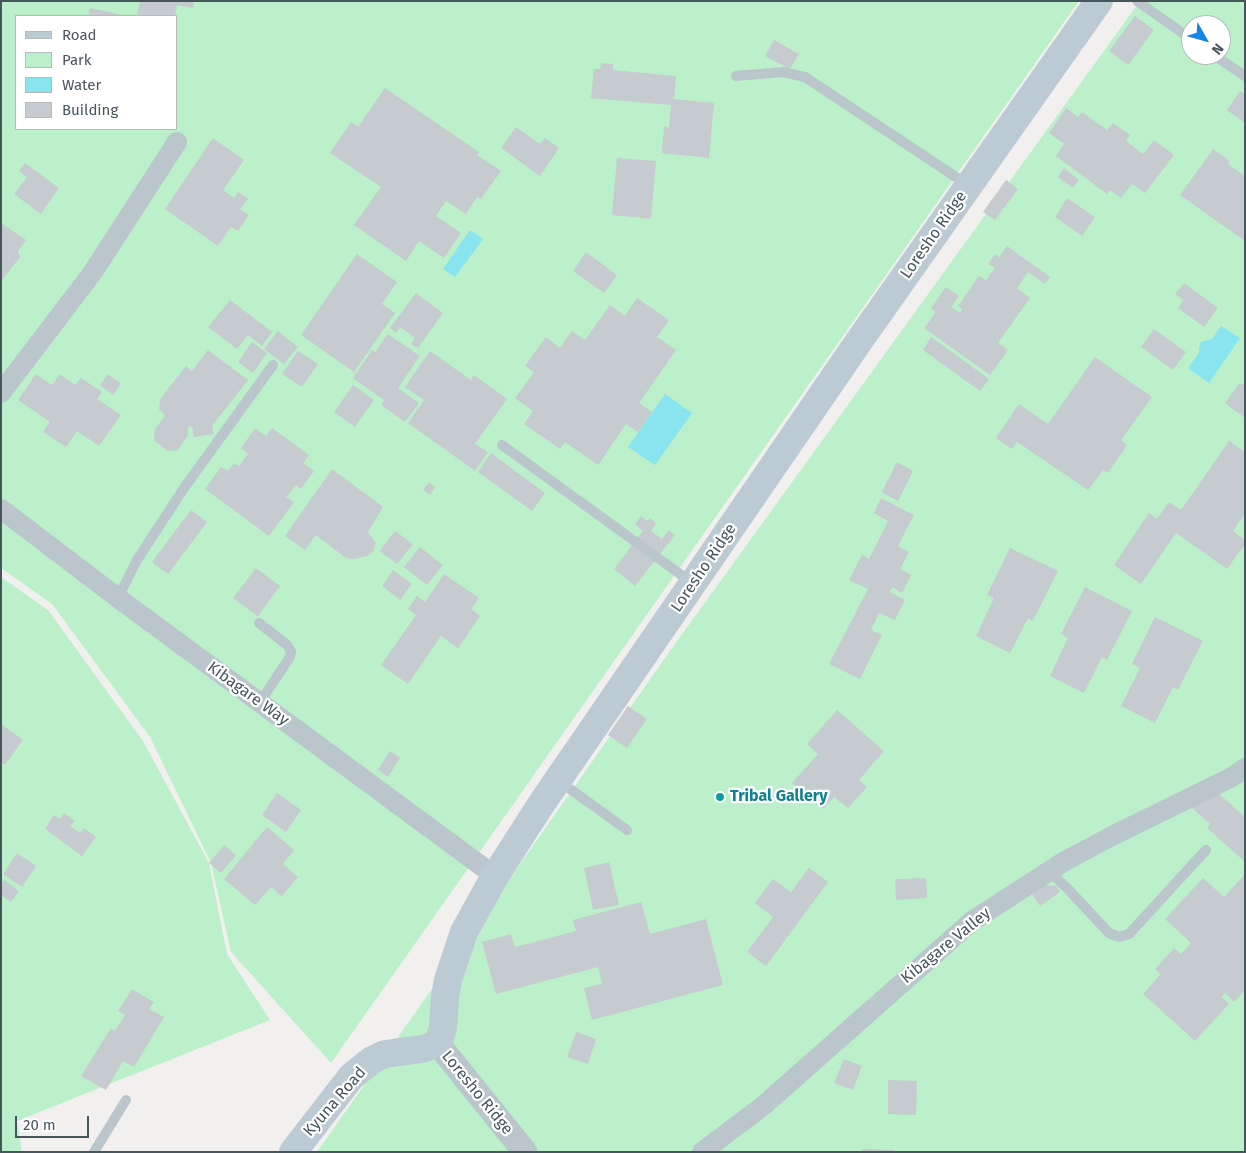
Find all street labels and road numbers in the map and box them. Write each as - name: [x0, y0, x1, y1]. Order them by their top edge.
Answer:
- street label: Loresho Ridge: [897, 188, 971, 282]
- street label: Loresho Ridge: [667, 520, 741, 616]
- street label: Kibagare Way: [203, 658, 293, 730]
- street label: Kibagare Valley: [897, 904, 995, 988]
- street label: Loresho Ridge: [437, 1047, 517, 1139]
- street label: Kyuna Road: [300, 1063, 370, 1141]

